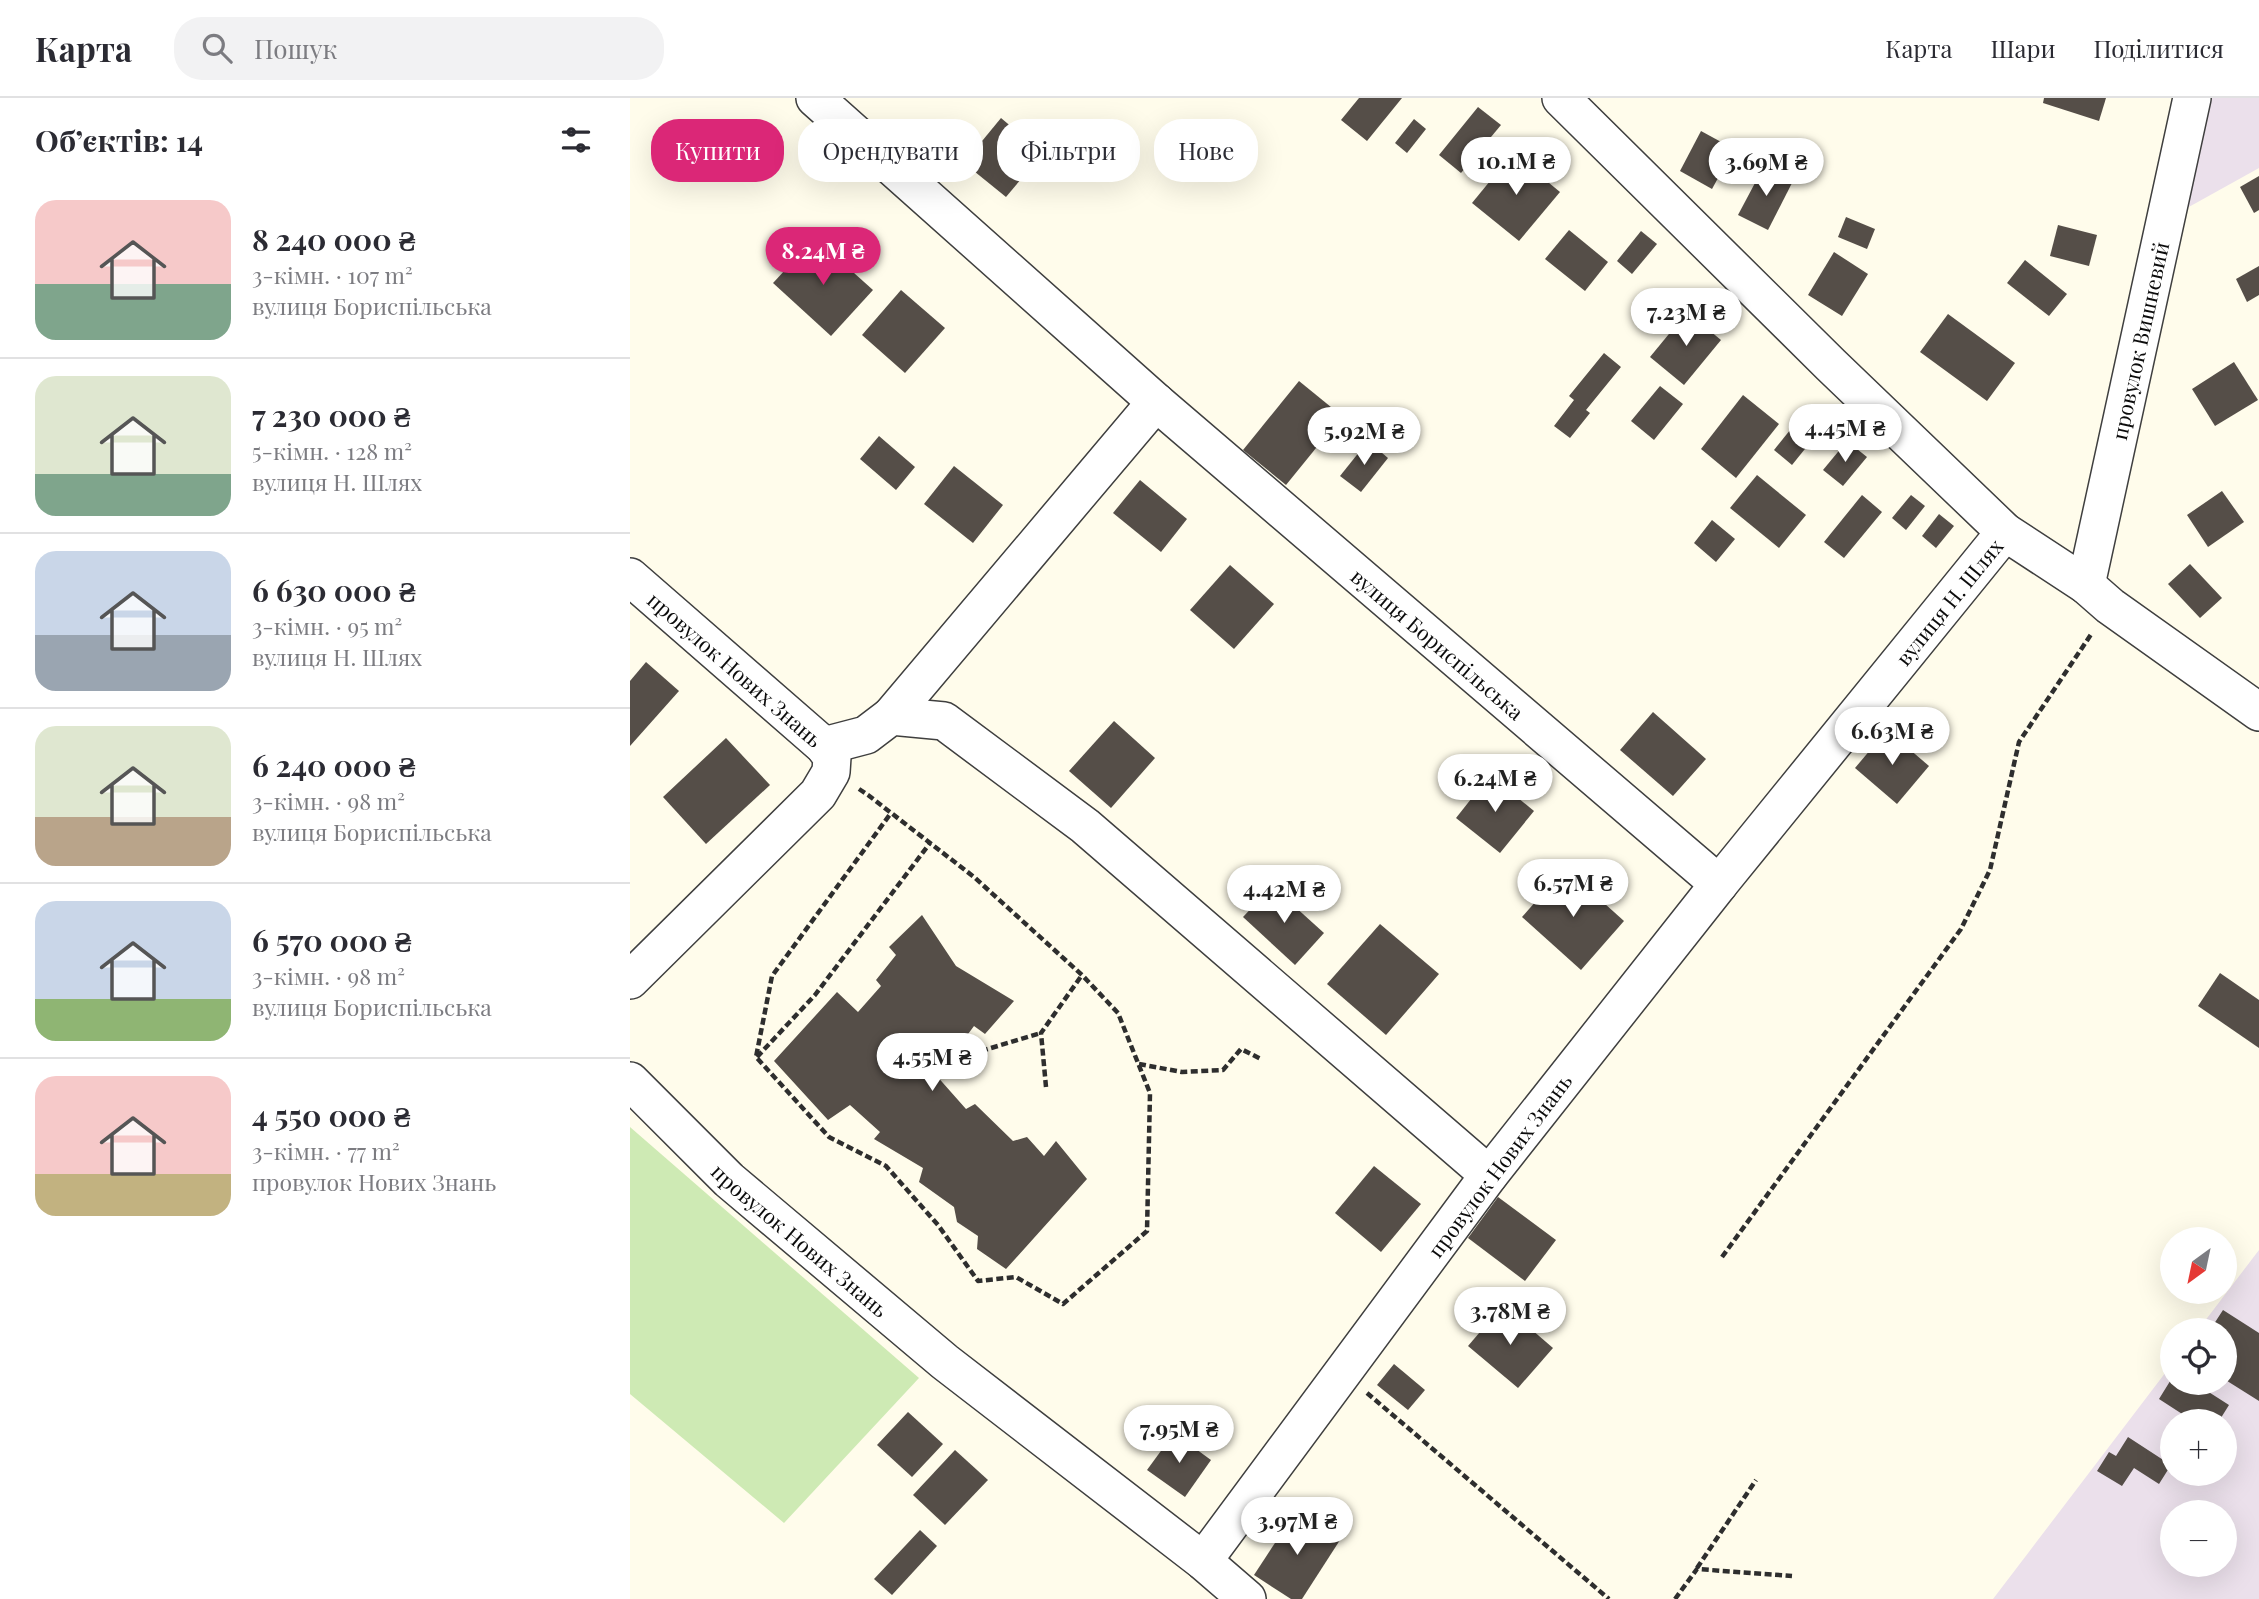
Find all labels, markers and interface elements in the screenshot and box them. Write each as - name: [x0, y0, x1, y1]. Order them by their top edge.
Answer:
- search box: [174, 17, 664, 80]
- text: Карта: [35, 26, 132, 70]
- icon: search: [198, 29, 236, 67]
- text: Пошук: [254, 31, 337, 66]
- text: Карта: [1885, 32, 1953, 64]
- text: Шари: [1991, 32, 2056, 64]
- text: Поділитися: [2094, 32, 2224, 64]
- chip: Купити: [651, 119, 784, 182]
- chip: Орендувати: [798, 119, 983, 182]
- chip: Фільтри: [997, 119, 1140, 182]
- chip: Нове: [1154, 119, 1258, 182]
- text: Об’єктів: 14: [35, 120, 203, 160]
- icon: filters: [557, 121, 595, 159]
- pin: 10.1M ₴: [1451, 138, 1581, 197]
- pin: 3.69M ₴: [1701, 139, 1831, 198]
- text: 10.1M ₴: [1477, 144, 1555, 175]
- text: 3.69M ₴: [1725, 145, 1807, 176]
- text: 8 240 000 ₴: [252, 219, 415, 259]
- icon: home: [91, 228, 175, 312]
- pin: 8.24M ₴: [758, 228, 888, 287]
- text: 8.24M ₴: [782, 234, 864, 265]
- street label: провулок Вишневий: [2104, 239, 2174, 442]
- text: 3-кімн. · 107 m²: [252, 259, 413, 290]
- pin: 7.23M ₴: [1621, 288, 1751, 348]
- text: вулиця Бориспільська: [252, 290, 492, 321]
- text: 7.23M ₴: [1647, 295, 1725, 326]
- text: 7 230 000 ₴: [252, 395, 410, 435]
- icon: home: [91, 404, 175, 488]
- pin: 4.45M ₴: [1780, 404, 1910, 464]
- pin: 5.92M ₴: [1299, 408, 1429, 467]
- text: 4.45M ₴: [1805, 411, 1885, 442]
- text: 5.92M ₴: [1324, 414, 1404, 445]
- text: 5-кімн. · 128 m²: [252, 435, 412, 466]
- text: вулиця Н. Шлях: [252, 466, 422, 497]
- street label: вулиця Н. Шлях: [1889, 532, 2008, 671]
- street label: вулиця Бориспільська: [1346, 562, 1531, 726]
- text: 6 630 000 ₴: [252, 570, 415, 610]
- icon: home: [91, 579, 175, 663]
- street label: провулок Нових Знань: [642, 585, 829, 753]
- text: 3-кімн. · 95 m²: [252, 610, 402, 641]
- text: вулиця Н. Шлях: [252, 641, 422, 672]
- pin: 6.63M ₴: [1827, 708, 1957, 767]
- text: 6.63M ₴: [1851, 714, 1933, 745]
- text: 6 240 000 ₴: [252, 745, 415, 785]
- icon: home: [91, 754, 175, 838]
- pin: 6.24M ₴: [1430, 754, 1560, 814]
- text: 6.24M ₴: [1454, 761, 1536, 792]
- text: 3-кімн. · 98 m²: [252, 785, 405, 816]
- text: вулиця Бориспільська: [252, 816, 492, 847]
- pin: 6.57M ₴: [1508, 860, 1638, 919]
- pin: 4.42M ₴: [1219, 866, 1349, 925]
- text: 6.57M ₴: [1533, 866, 1613, 897]
- text: 4.42M ₴: [1243, 872, 1325, 903]
- text: 6 570 000 ₴: [252, 920, 411, 960]
- icon: home: [91, 929, 175, 1013]
- text: 3-кімн. · 98 m²: [252, 960, 405, 991]
- text: вулиця Бориспільська: [252, 991, 492, 1022]
- pin: 4.55M ₴: [867, 1034, 997, 1093]
- text: 4.55M ₴: [893, 1040, 971, 1071]
- street label: провулок Нових Знань: [1421, 1067, 1577, 1262]
- text: 4 550 000 ₴: [252, 1095, 410, 1135]
- icon: home: [91, 1104, 175, 1188]
- text: 3-кімн. · 77 m²: [252, 1135, 400, 1166]
- street label: провулок Нових Знань: [706, 1157, 895, 1323]
- text: провулок Нових Знань: [252, 1166, 496, 1197]
- north arrow: [2160, 1227, 2236, 1304]
- map controls: [2160, 1227, 2237, 1577]
- pin: 3.78M ₴: [1445, 1288, 1575, 1347]
- text: 3.78M ₴: [1470, 1294, 1550, 1325]
- button: locate: [2160, 1318, 2237, 1395]
- pin: 7.95M ₴: [1114, 1406, 1244, 1465]
- button: +: [2160, 1409, 2237, 1486]
- text: 7.95M ₴: [1140, 1412, 1218, 1443]
- pin: 3.97M ₴: [1232, 1498, 1362, 1557]
- button: −: [2160, 1500, 2237, 1577]
- text: 3.97M ₴: [1257, 1504, 1337, 1535]

